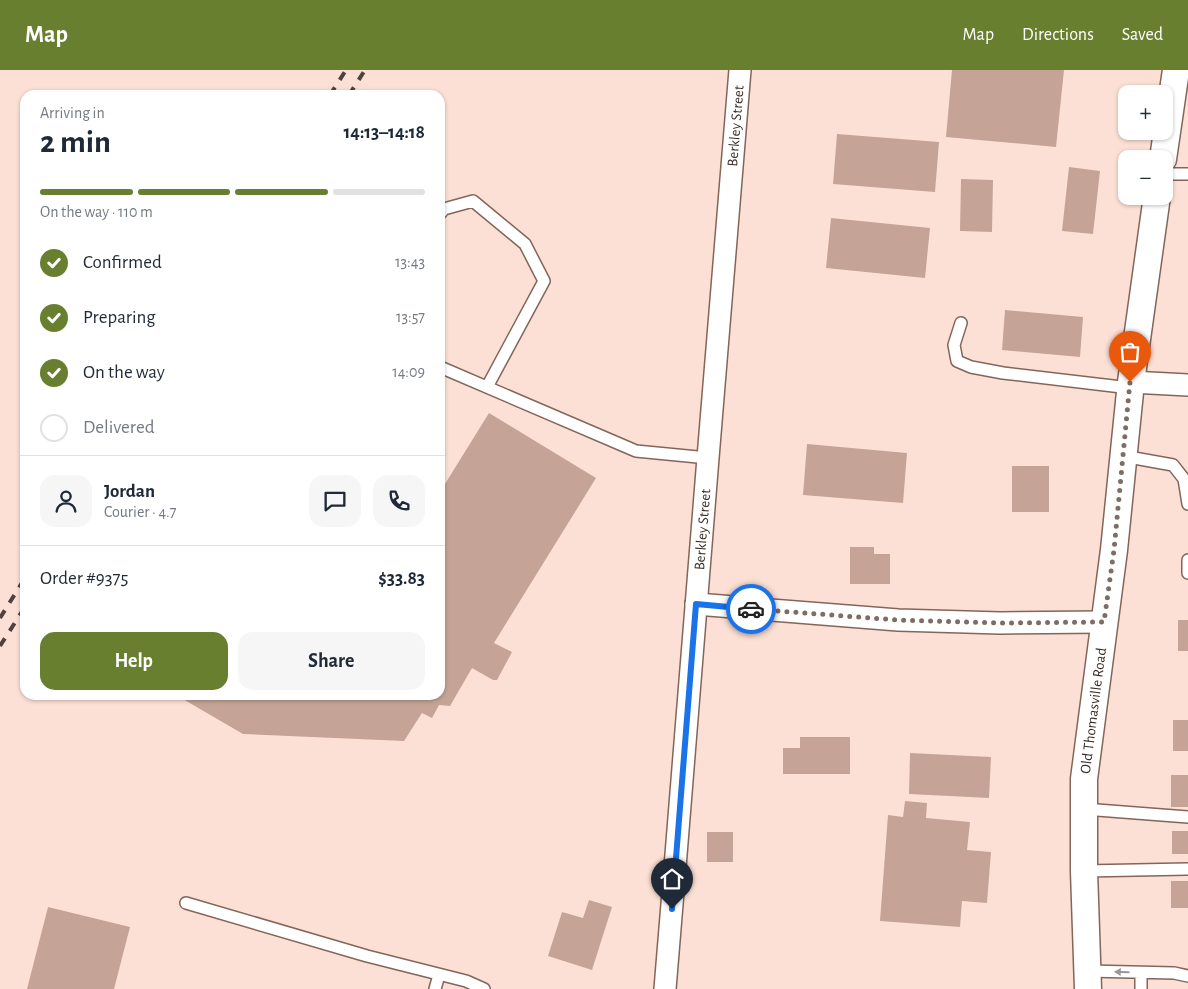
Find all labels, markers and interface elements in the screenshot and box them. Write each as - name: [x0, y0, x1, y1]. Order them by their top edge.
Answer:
- text: Map: [25, 23, 68, 47]
- text: Map: [963, 26, 994, 44]
- text: Directions: [1022, 26, 1094, 44]
- text: Saved: [1122, 26, 1163, 44]
- street label: Berkley Street: [725, 84, 747, 167]
- map controls: [1118, 85, 1173, 205]
- button: +: [1118, 85, 1173, 140]
- text: Arriving in: [40, 105, 105, 121]
- text: 14:13–14:18: [344, 123, 425, 142]
- text: 2 min: [40, 126, 111, 158]
- button: −: [1118, 150, 1173, 205]
- text: On the way · 110 m: [40, 204, 153, 220]
- icon: check: [40, 249, 68, 277]
- text: Confirmed: [83, 253, 162, 272]
- text: 13:43: [395, 254, 425, 270]
- icon: check: [40, 304, 68, 332]
- text: Preparing: [83, 308, 156, 327]
- text: 13:57: [396, 309, 425, 325]
- pin: [1109, 331, 1151, 382]
- icon: bag: [1116, 338, 1144, 366]
- icon: check: [40, 359, 68, 387]
- text: On the way: [83, 363, 165, 382]
- text: 14:09: [392, 364, 425, 380]
- text: Delivered: [83, 418, 155, 437]
- button: person: [40, 475, 92, 527]
- button: chat: [309, 475, 361, 527]
- button: phone: [373, 475, 425, 527]
- text: Jordan: [104, 482, 155, 501]
- street label: Berkley Street: [692, 488, 713, 571]
- text: Courier · 4.7: [104, 504, 176, 520]
- text: Order #9375: [40, 569, 128, 588]
- text: $33.83: [378, 569, 425, 588]
- courier: [726, 584, 776, 634]
- icon: car: [737, 595, 765, 623]
- button: Help: [40, 632, 228, 690]
- button: Share: [238, 632, 425, 690]
- street label: Old Thomasville Road: [1078, 647, 1109, 775]
- pin: [651, 858, 693, 909]
- icon: home: [658, 865, 686, 893]
- one-way arrow: [1114, 968, 1130, 976]

